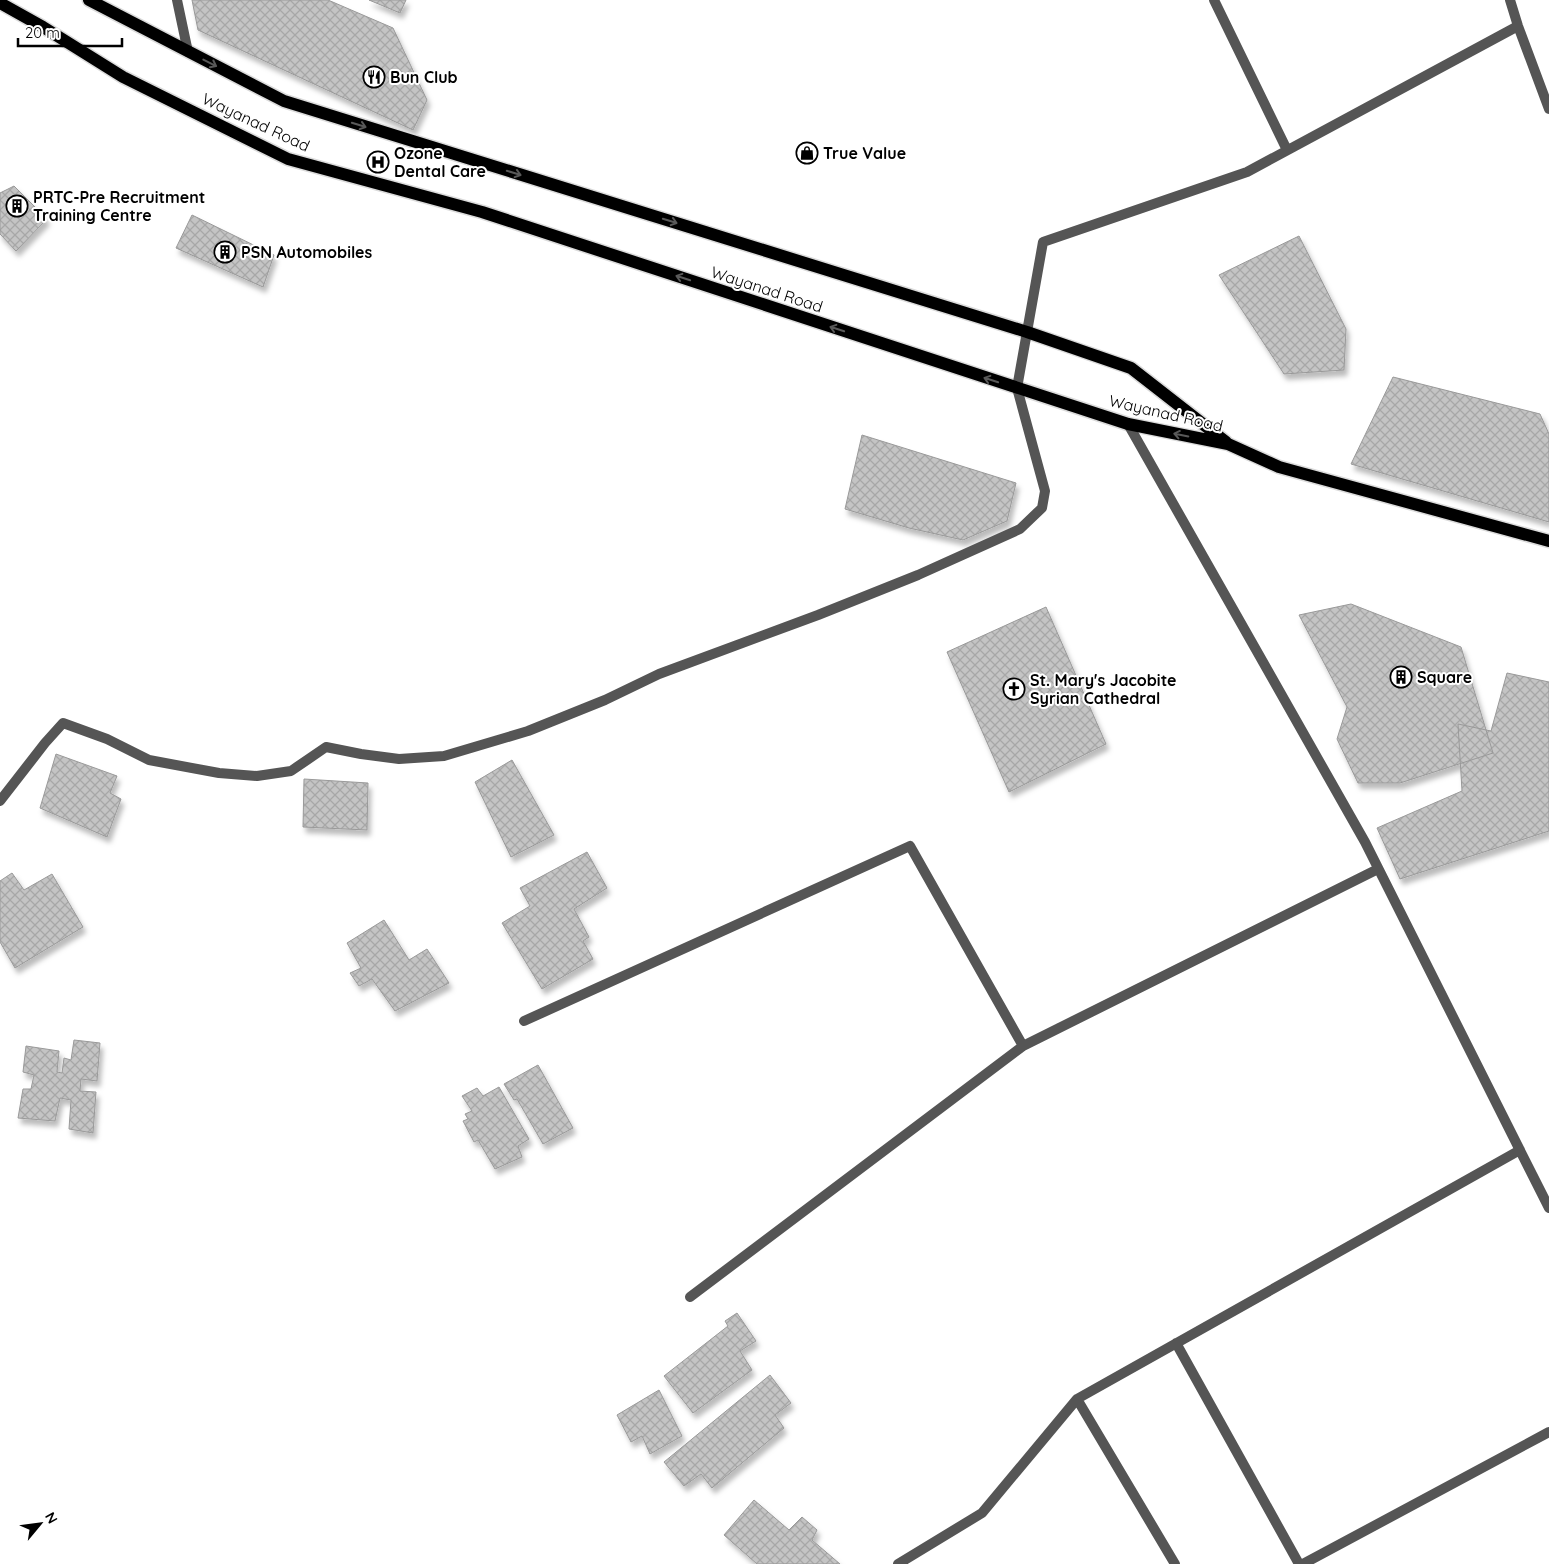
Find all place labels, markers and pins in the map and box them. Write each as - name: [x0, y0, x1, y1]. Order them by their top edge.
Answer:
- restaurant icon: Bun Club: [362, 65, 386, 89]
- place label: Bun Club: [390, 67, 458, 87]
- shop icon: True Value: [795, 141, 819, 165]
- place label: Ozone Dental Care: [394, 143, 486, 181]
- place label: True Value: [823, 143, 906, 163]
- hospital icon: Ozone Dental Care: [366, 150, 390, 174]
- place label: PRTC-Pre Recruitment Training Centre: [33, 187, 205, 225]
- building icon: PRTC-Pre Recruitment Training Centre: [5, 194, 29, 218]
- building icon: PSN Automobiles: [213, 240, 237, 264]
- place label: PSN Automobiles: [241, 242, 373, 262]
- building icon: Square: [1389, 665, 1413, 689]
- place label: Square: [1417, 667, 1472, 687]
- place label: St. Mary's Jacobite Syrian Cathedral: [1030, 670, 1177, 708]
- church icon: St. Mary's Jacobite Syrian Cathedral: [1002, 677, 1026, 701]

